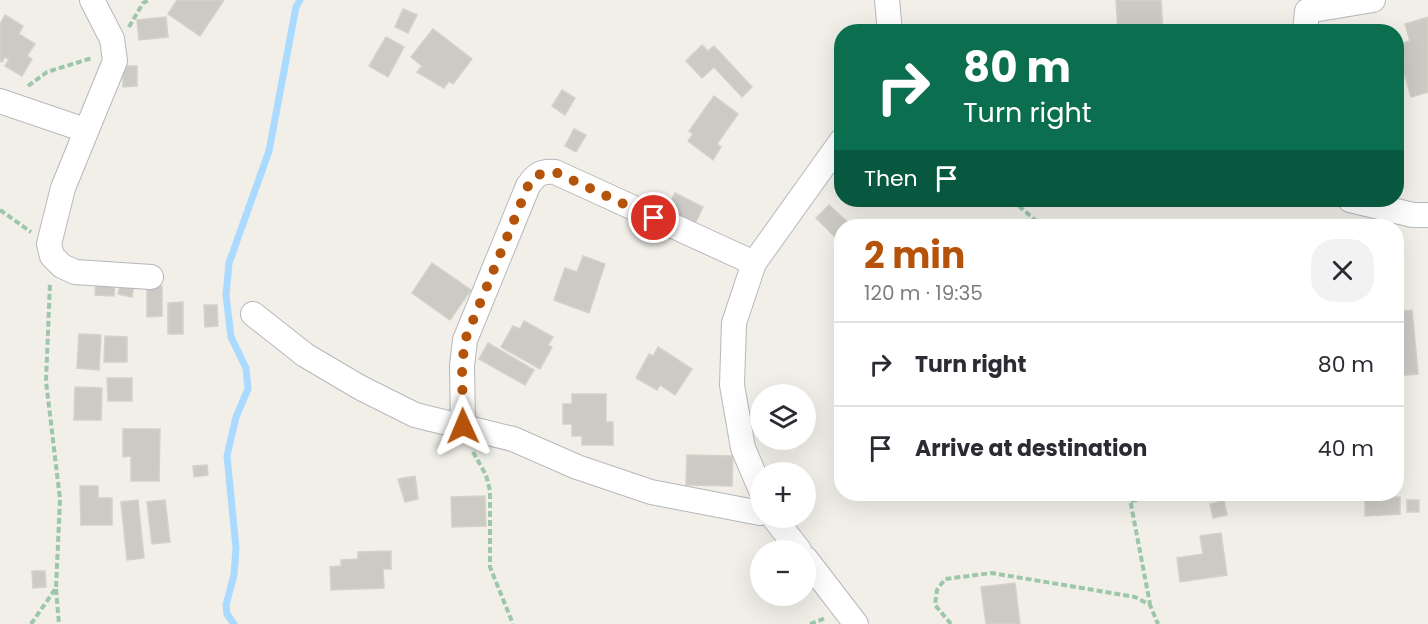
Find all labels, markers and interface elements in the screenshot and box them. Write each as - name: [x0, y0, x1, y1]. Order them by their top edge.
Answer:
- text: 80 m: [963, 38, 1071, 97]
- icon: right: [864, 48, 942, 126]
- text: Turn right: [963, 94, 1092, 131]
- icon: arrive: [930, 162, 963, 195]
- text: Then: [864, 163, 918, 194]
- pin: [628, 192, 679, 243]
- icon: arrive: [637, 201, 670, 234]
- text: 2 min: [864, 230, 965, 281]
- button: close: [1311, 239, 1374, 302]
- text: 120 m · 19:35: [864, 279, 983, 307]
- icon: right: [864, 348, 897, 381]
- text: Turn right: [915, 349, 1026, 380]
- text: 80 m: [1318, 349, 1374, 380]
- map controls: [750, 384, 816, 606]
- button: layers: [750, 384, 816, 450]
- position arrow: [431, 394, 495, 458]
- icon: arrive: [864, 432, 897, 465]
- text: Arrive at destination: [915, 433, 1147, 464]
- text: 40 m: [1318, 433, 1374, 464]
- button: +: [750, 462, 816, 528]
- button: −: [750, 540, 816, 606]

